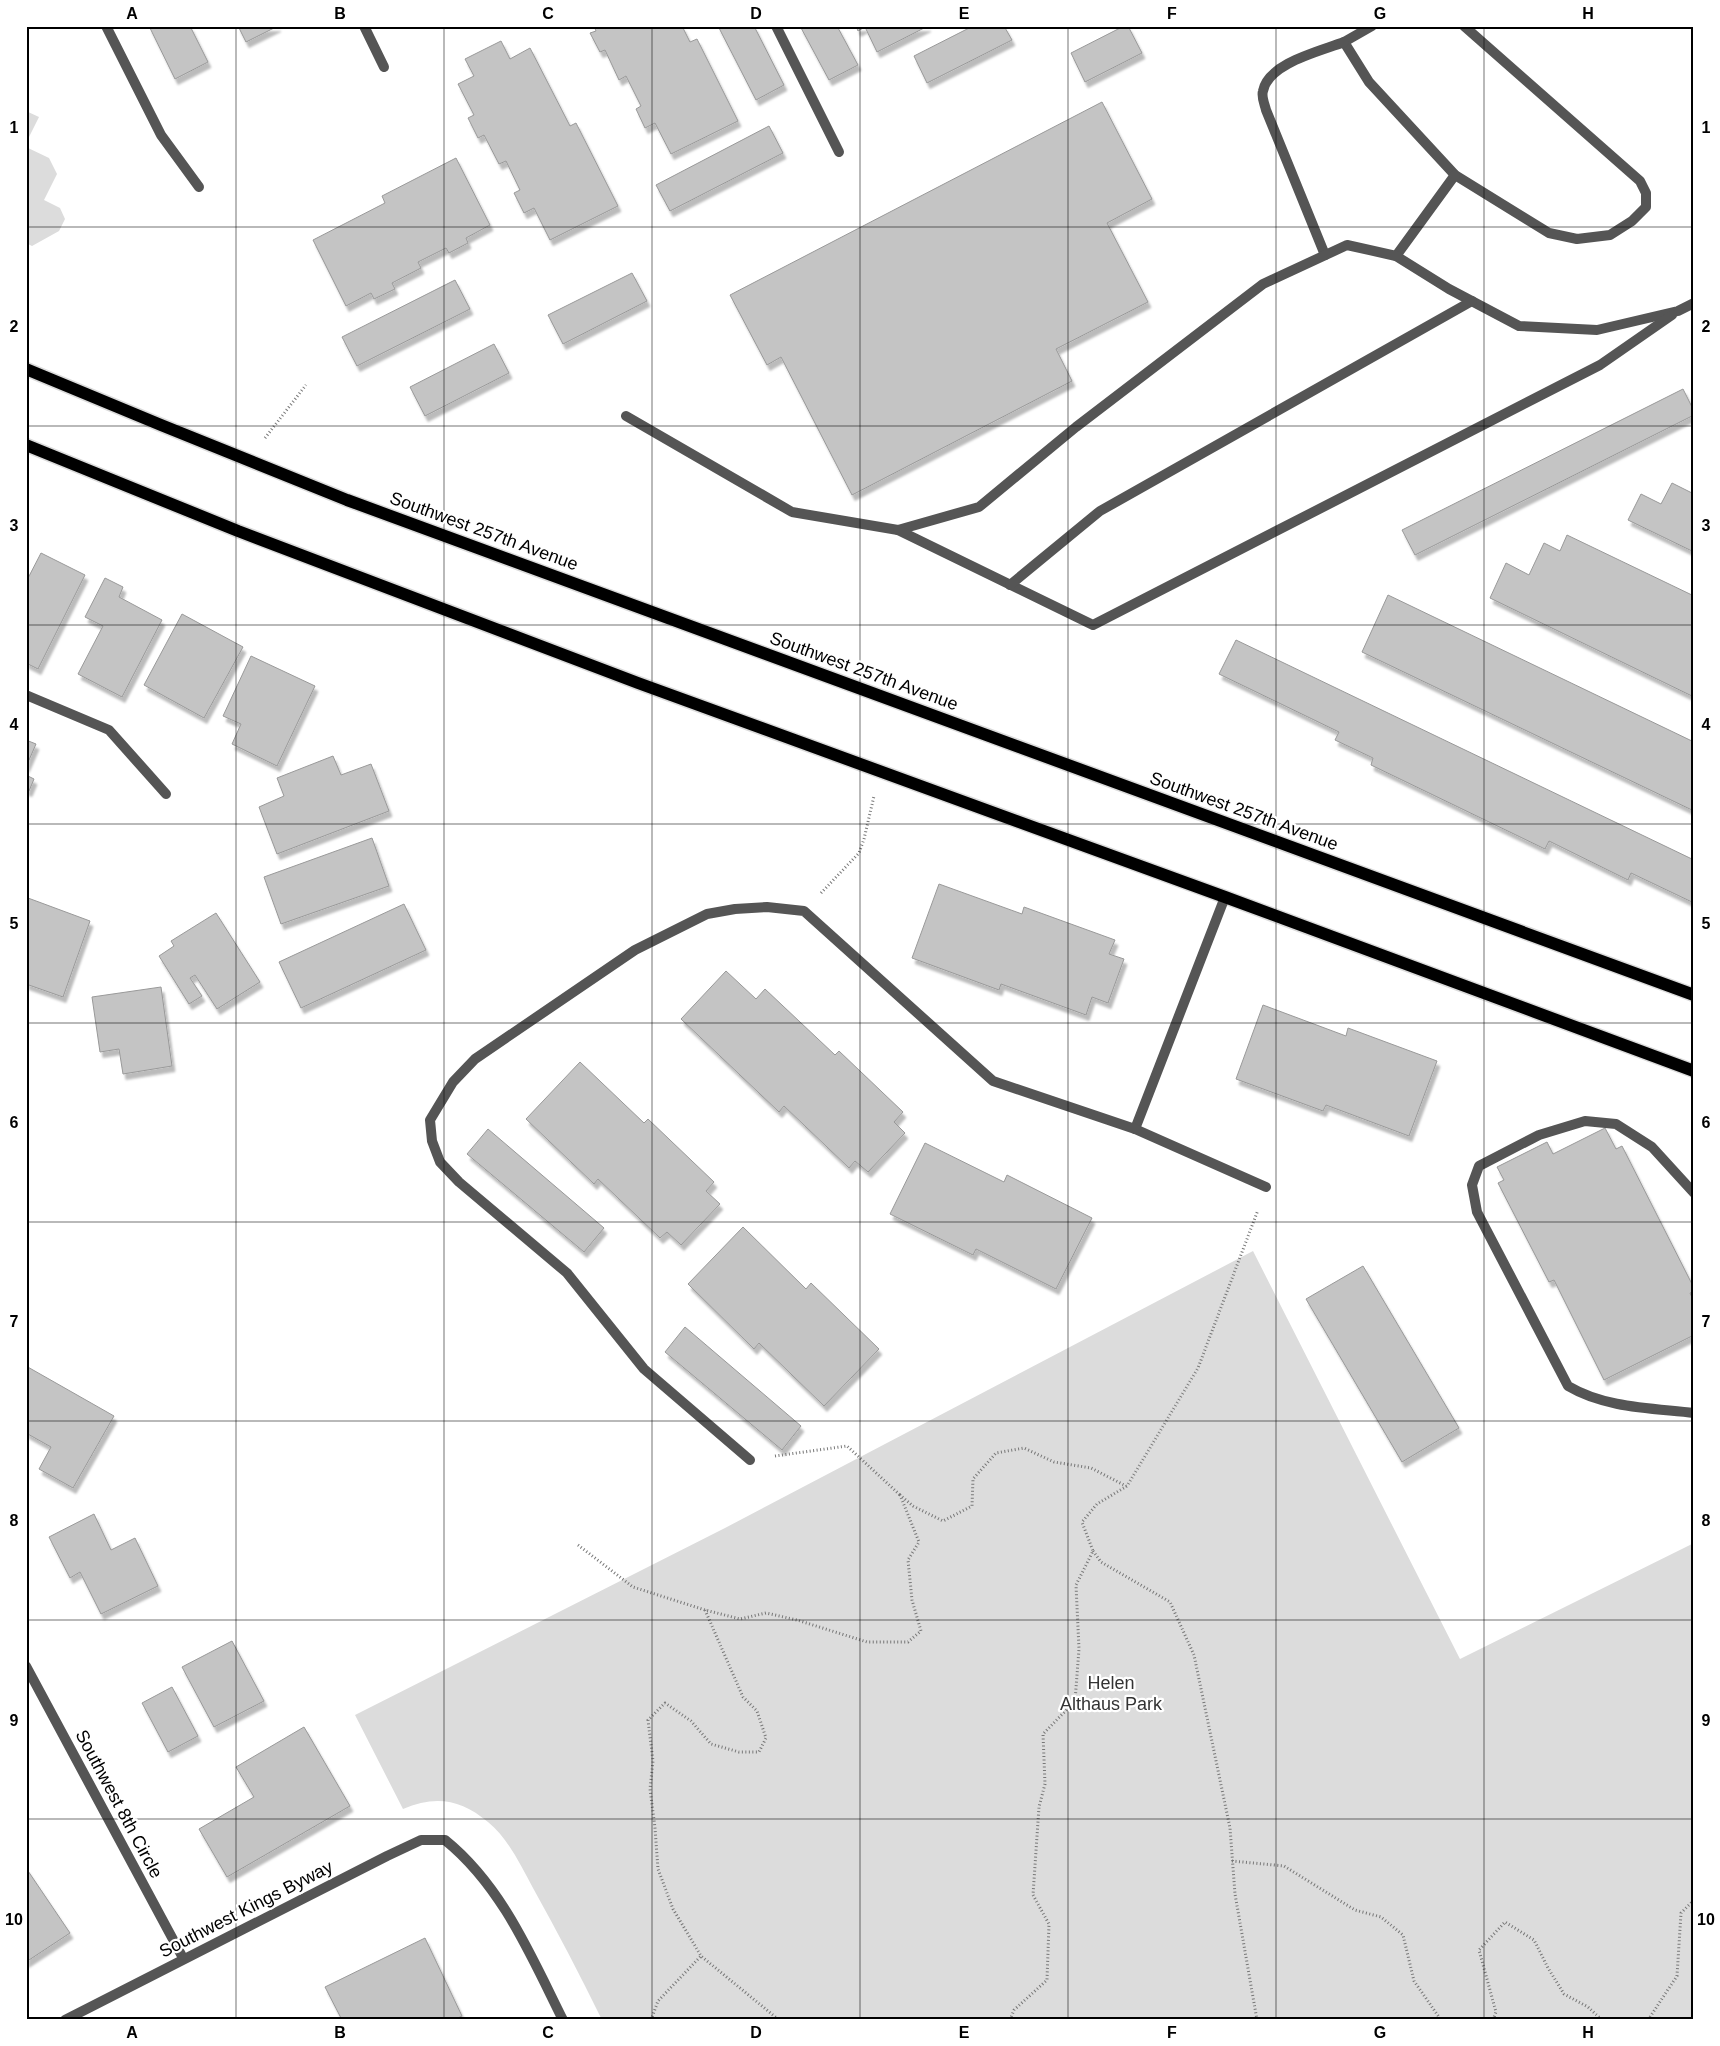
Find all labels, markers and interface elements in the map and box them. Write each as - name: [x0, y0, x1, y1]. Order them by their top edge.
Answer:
- text: A: [126, 5, 138, 22]
- text: B: [334, 5, 346, 22]
- text: C: [542, 5, 554, 22]
- text: D: [750, 5, 762, 22]
- text: E: [959, 5, 970, 22]
- text: F: [1167, 5, 1177, 22]
- text: G: [1374, 5, 1386, 22]
- text: H: [1582, 5, 1594, 22]
- text: 1: [10, 119, 19, 136]
- text: 1: [1702, 119, 1711, 136]
- text: 2: [10, 318, 19, 335]
- text: 2: [1702, 318, 1711, 335]
- street label: Southwest 257th Avenue: [387, 488, 581, 574]
- text: 3: [10, 517, 19, 534]
- text: 3: [1702, 517, 1711, 534]
- street label: Southwest 257th Avenue: [767, 628, 961, 714]
- text: 4: [10, 716, 19, 733]
- text: 4: [1702, 716, 1711, 733]
- street label: Southwest 257th Avenue: [1147, 768, 1341, 854]
- text: 5: [10, 915, 19, 932]
- text: 5: [1702, 915, 1711, 932]
- text: 6: [10, 1114, 19, 1131]
- text: 6: [1702, 1114, 1711, 1131]
- text: 7: [10, 1313, 19, 1330]
- text: 7: [1702, 1313, 1711, 1330]
- text: 8: [10, 1512, 19, 1529]
- text: 8: [1702, 1512, 1711, 1529]
- park label: Helen Althaus Park: [1060, 1673, 1163, 1714]
- text: 9: [10, 1712, 19, 1729]
- text: 9: [1702, 1712, 1711, 1729]
- street label: Southwest 8th Circle: [71, 1726, 167, 1882]
- street label: Southwest Kings Byway: [156, 1856, 336, 1962]
- text: 10: [5, 1911, 23, 1928]
- text: 10: [1697, 1911, 1715, 1928]
- text: A: [126, 2024, 138, 2041]
- text: B: [334, 2024, 346, 2041]
- text: C: [542, 2024, 554, 2041]
- text: D: [750, 2024, 762, 2041]
- text: E: [959, 2024, 970, 2041]
- text: F: [1167, 2024, 1177, 2041]
- text: G: [1374, 2024, 1386, 2041]
- text: H: [1582, 2024, 1594, 2041]

